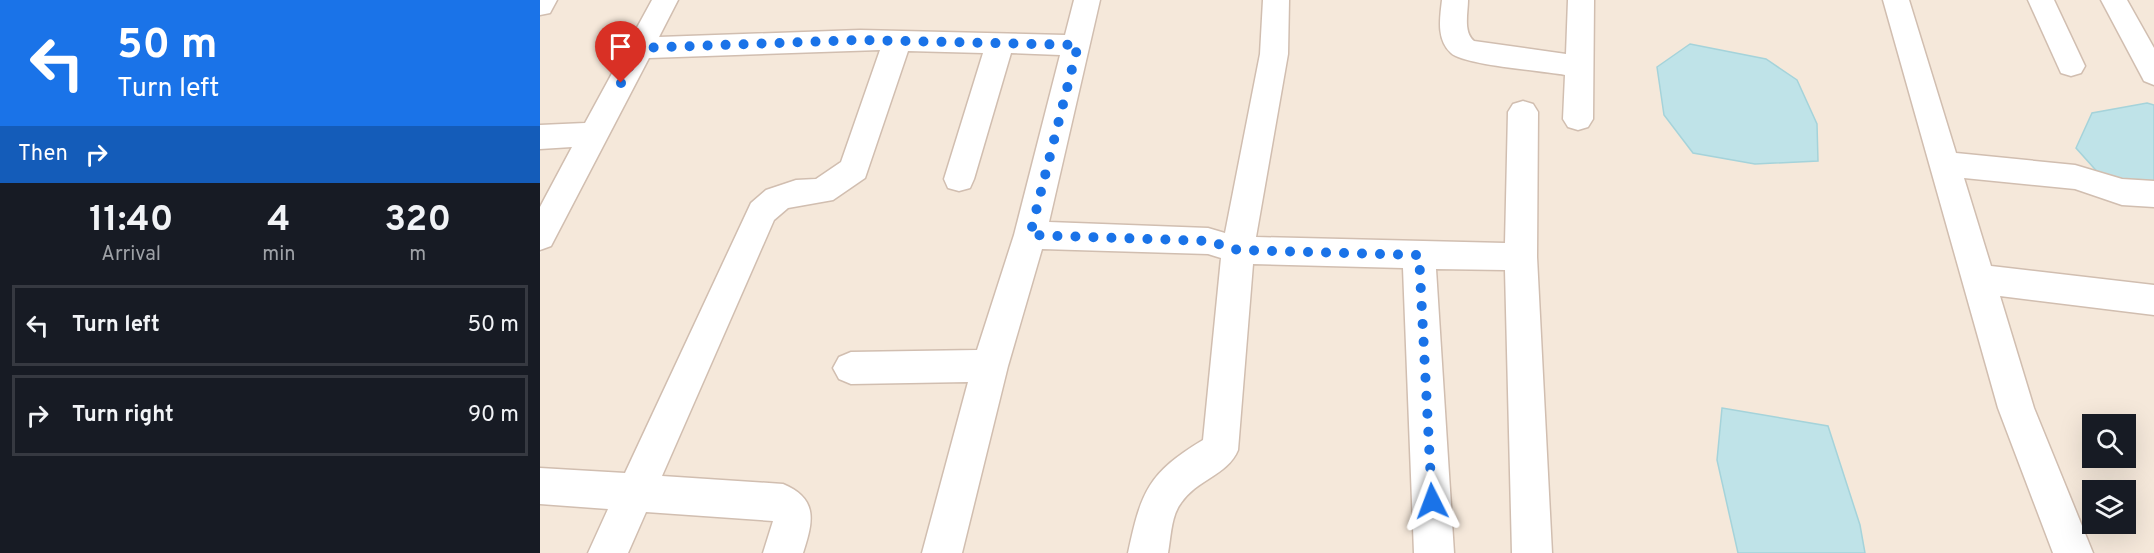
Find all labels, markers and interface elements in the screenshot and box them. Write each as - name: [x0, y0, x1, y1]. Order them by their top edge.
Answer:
- text: 50 m: [117, 20, 218, 73]
- pin: [595, 21, 646, 83]
- icon: left: [18, 24, 96, 102]
- icon: arrive: [604, 30, 637, 63]
- text: Turn left: [117, 72, 219, 106]
- icon: right: [80, 138, 113, 171]
- text: Then: [18, 141, 68, 168]
- text: 11:40: [89, 198, 173, 244]
- text: 4: [267, 198, 290, 244]
- text: 320: [385, 198, 451, 244]
- text: Arrival: [101, 242, 161, 268]
- text: min: [262, 242, 296, 268]
- text: m: [409, 242, 426, 268]
- icon: left: [21, 309, 54, 342]
- text: Turn left: [72, 312, 160, 339]
- text: 50 m: [467, 312, 519, 339]
- icon: right: [21, 399, 54, 432]
- text: Turn right: [72, 402, 174, 429]
- text: 90 m: [468, 402, 519, 429]
- map controls: [2082, 414, 2136, 534]
- button: search: [2082, 414, 2136, 468]
- position arrow: [1400, 469, 1464, 533]
- button: layers: [2082, 480, 2136, 534]

